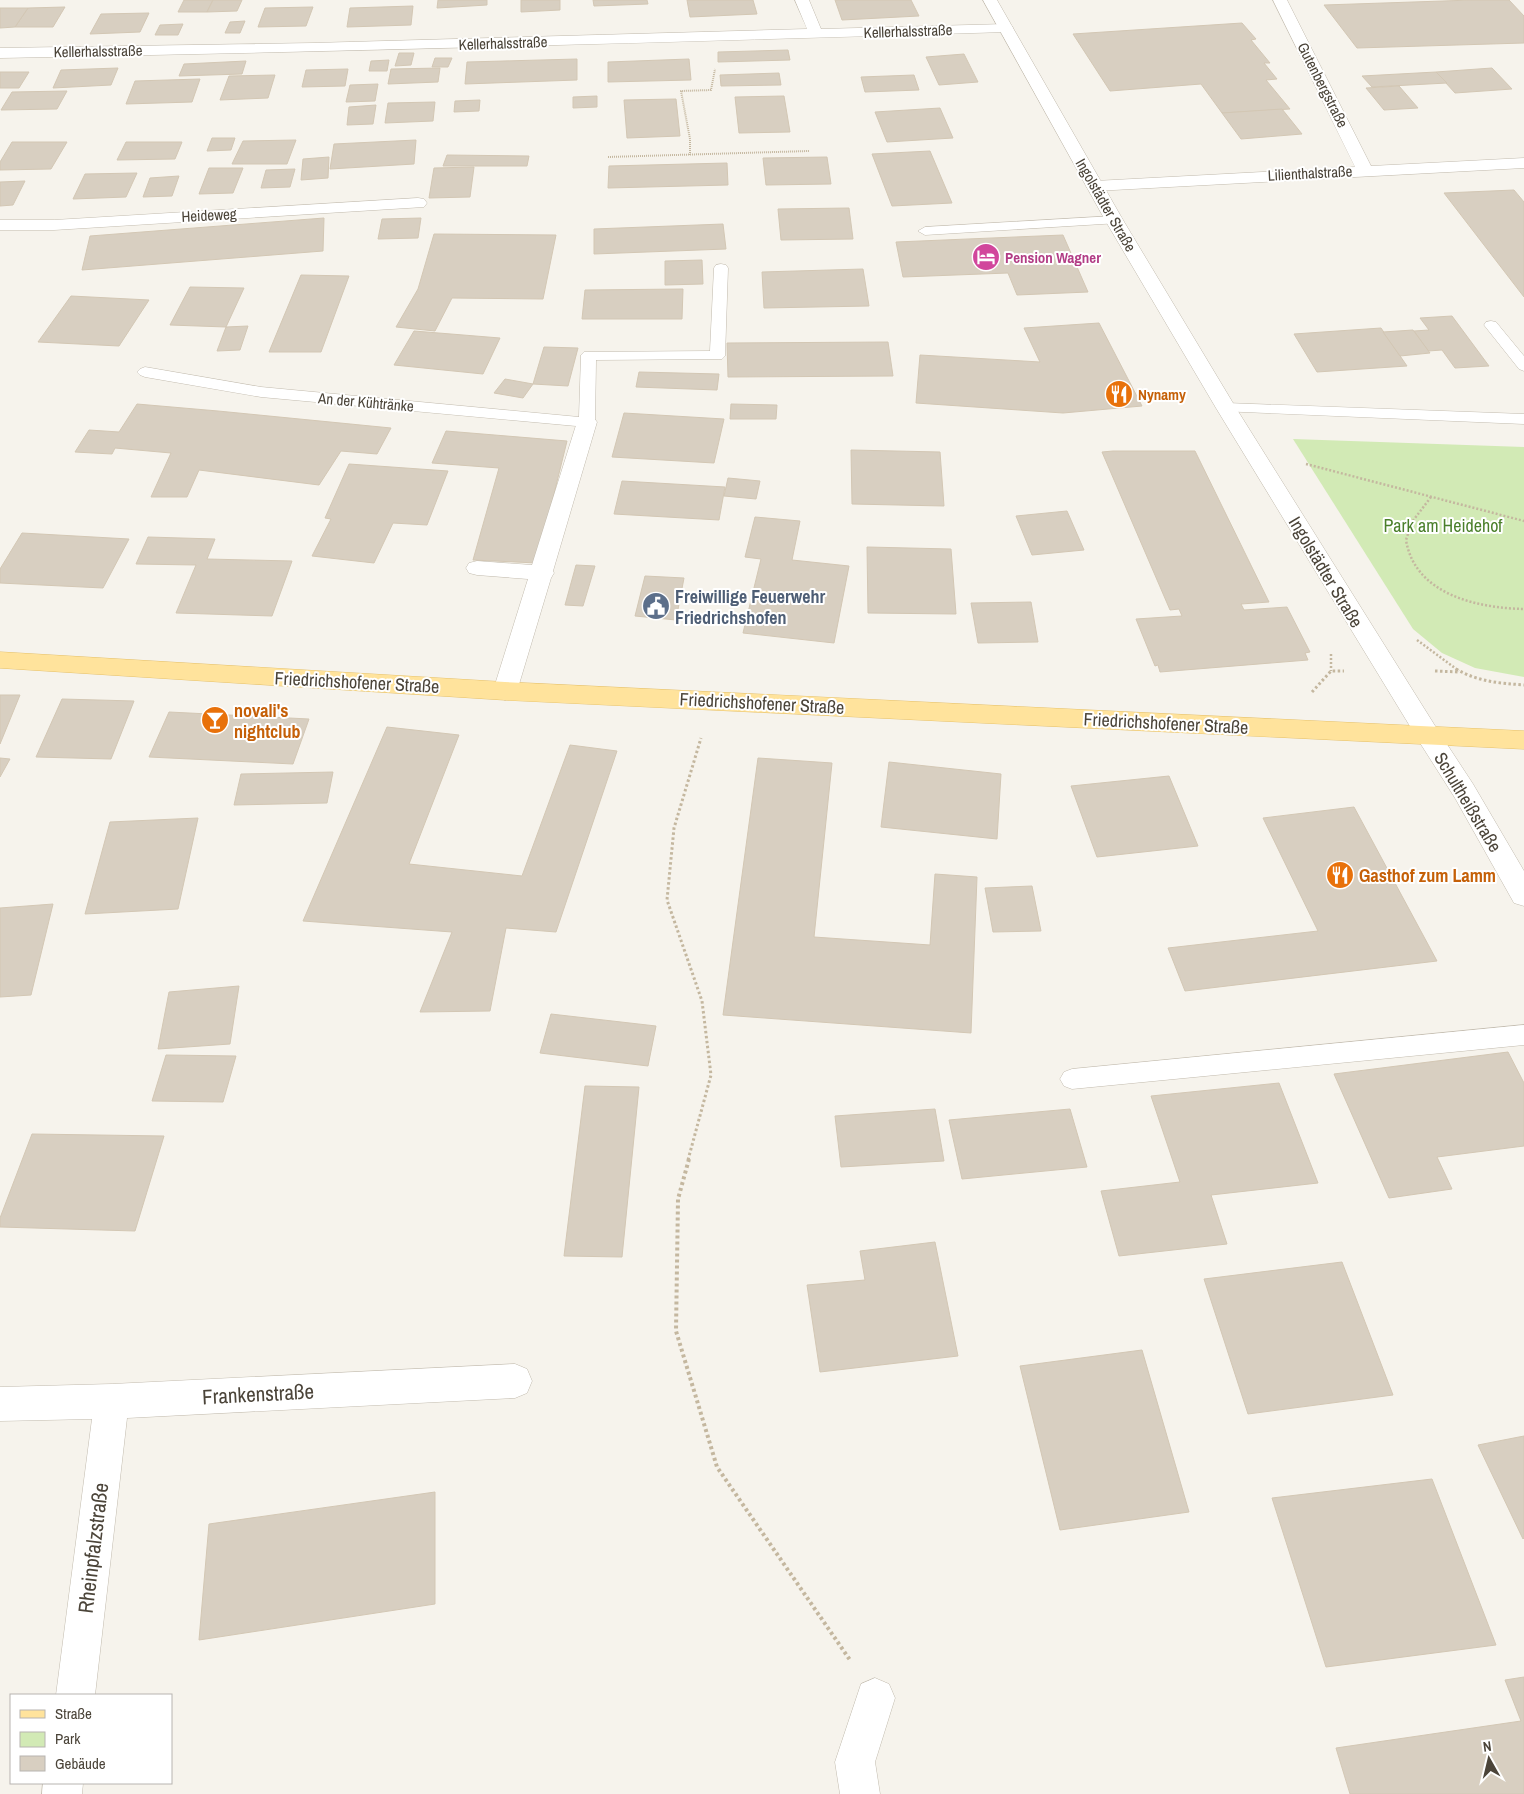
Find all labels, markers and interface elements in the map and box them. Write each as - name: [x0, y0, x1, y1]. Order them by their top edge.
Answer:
- street label: Kellerhalsstraße: [863, 19, 953, 43]
- street label: Kellerhalsstraße: [458, 31, 548, 55]
- street label: Gutenbergstraße: [1293, 39, 1354, 131]
- street label: Kellerhalsstraße: [53, 40, 143, 62]
- street label: Ingolstädter Straße: [1071, 154, 1141, 256]
- street label: Lilienthalstraße: [1267, 160, 1353, 186]
- street label: Heideweg: [181, 203, 237, 227]
- hotel icon: Pension Wagner: [971, 242, 1001, 272]
- place label: Pension Wagner: [1005, 247, 1101, 268]
- restaurant icon: Nynamy: [1104, 379, 1134, 409]
- place label: Nynamy: [1138, 384, 1186, 405]
- street label: An der Kühtränke: [316, 387, 415, 417]
- street label: Ingolstädter Straße: [1283, 512, 1369, 632]
- park label: Park am Heidehof: [1384, 513, 1503, 538]
- place label: Freiwillige Feuerwehr Friedrichshofen: [675, 584, 825, 630]
- public building icon: Freiwillige Feuerwehr Friedrichshofen: [641, 591, 671, 621]
- street label: Friedrichshofener Straße: [274, 665, 440, 699]
- street label: Friedrichshofener Straße: [679, 686, 845, 720]
- place label: novali's nightclub: [234, 698, 300, 744]
- bar icon: novali's nightclub: [200, 705, 230, 735]
- street label: Friedrichshofener Straße: [1083, 706, 1249, 740]
- street label: Schultheißstraße: [1428, 747, 1508, 857]
- restaurant icon: Gasthof zum Lamm: [1325, 860, 1355, 890]
- place label: Gasthof zum Lamm: [1359, 863, 1496, 888]
- street label: Frankenstraße: [201, 1377, 315, 1411]
- street label: Rheinpfalzstraße: [71, 1481, 115, 1615]
- legend: [10, 1694, 172, 1784]
- text: Straße: [55, 1703, 92, 1724]
- text: Park: [55, 1728, 81, 1749]
- north arrow: [1464, 1734, 1514, 1784]
- text: N: [1482, 1737, 1493, 1756]
- text: Gebäude: [55, 1753, 106, 1774]

